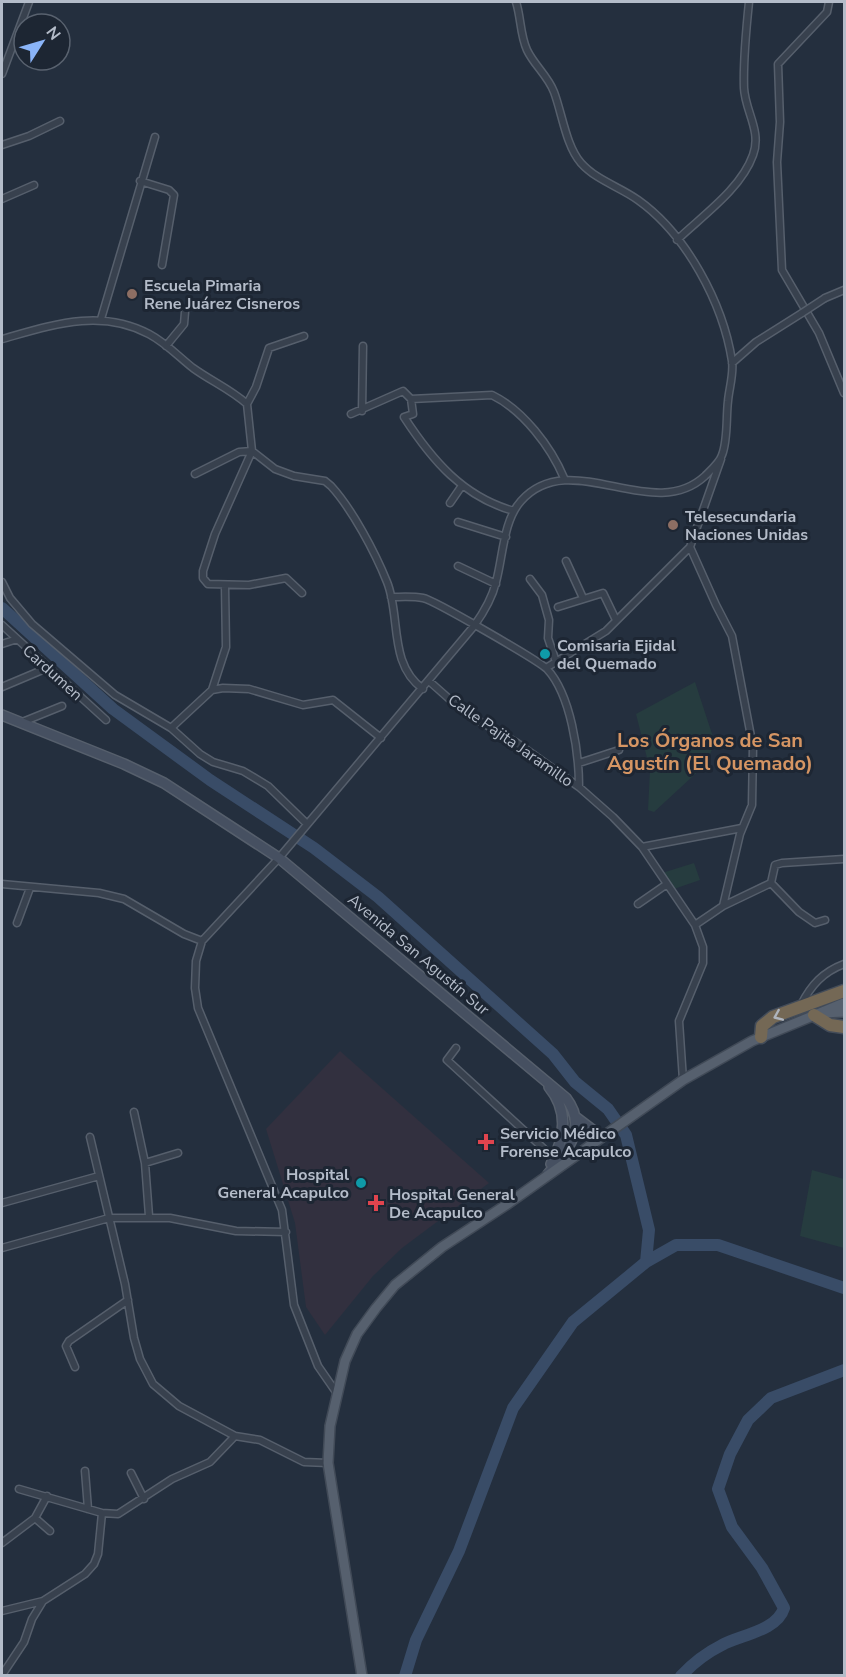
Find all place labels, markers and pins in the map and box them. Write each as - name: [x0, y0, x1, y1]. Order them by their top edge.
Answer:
- place label: Escuela Pimaria Rene Juárez Cisneros: [144, 275, 300, 315]
- marker: Escuela Pimaria Rene Juárez Cisneros: [125, 287, 139, 301]
- place label: Telesecundaria Naciones Unidas: [685, 506, 808, 546]
- marker: Telesecundaria Naciones Unidas: [666, 518, 680, 532]
- place label: Comisaria Ejidal del Quemado: [557, 635, 676, 675]
- marker: Comisaria Ejidal del Quemado: [538, 647, 552, 661]
- place label: Servicio Médico Forense Acapulco: [500, 1123, 631, 1163]
- marker: Servicio Médico Forense Acapulco: [477, 1133, 495, 1151]
- place label: Hospital General Acapulco: [218, 1164, 349, 1204]
- marker: Hospital General Acapulco: [354, 1176, 368, 1190]
- place label: Hospital General De Acapulco: [389, 1184, 515, 1224]
- marker: Hospital General De Acapulco: [367, 1194, 385, 1212]

